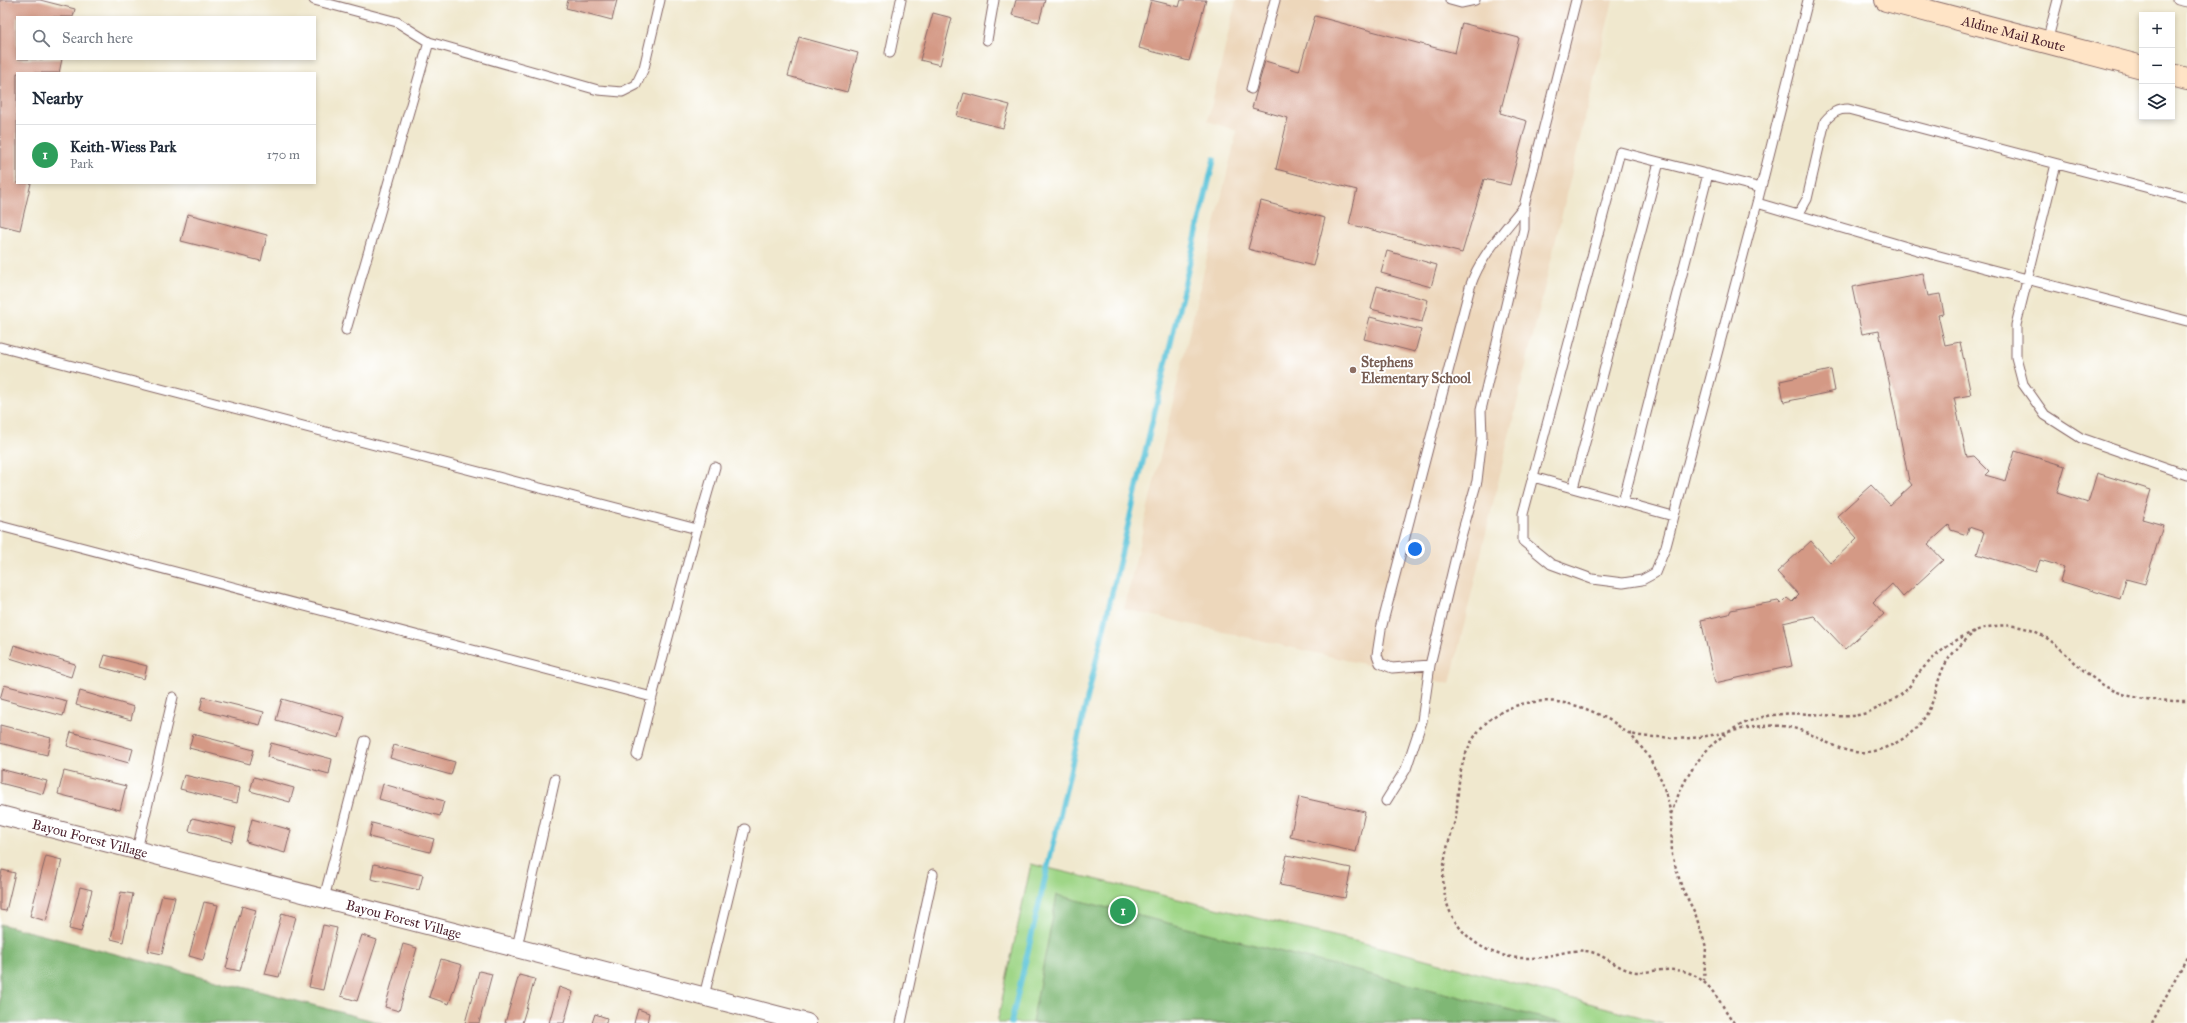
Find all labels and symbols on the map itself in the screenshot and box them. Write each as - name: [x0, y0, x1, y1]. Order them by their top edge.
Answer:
- street label: Aldine Mail Route: [1959, 11, 2068, 55]
- place label: Stephens Elementary School: [1361, 354, 1472, 388]
- marker: Stephens Elementary School: [1348, 365, 1358, 375]
- your location: [1405, 539, 1425, 559]
- street label: Bayou Forest Village: [30, 815, 150, 861]
- street label: Bayou Forest Village: [344, 896, 464, 942]
- pin: 1: [1110, 896, 1136, 926]

